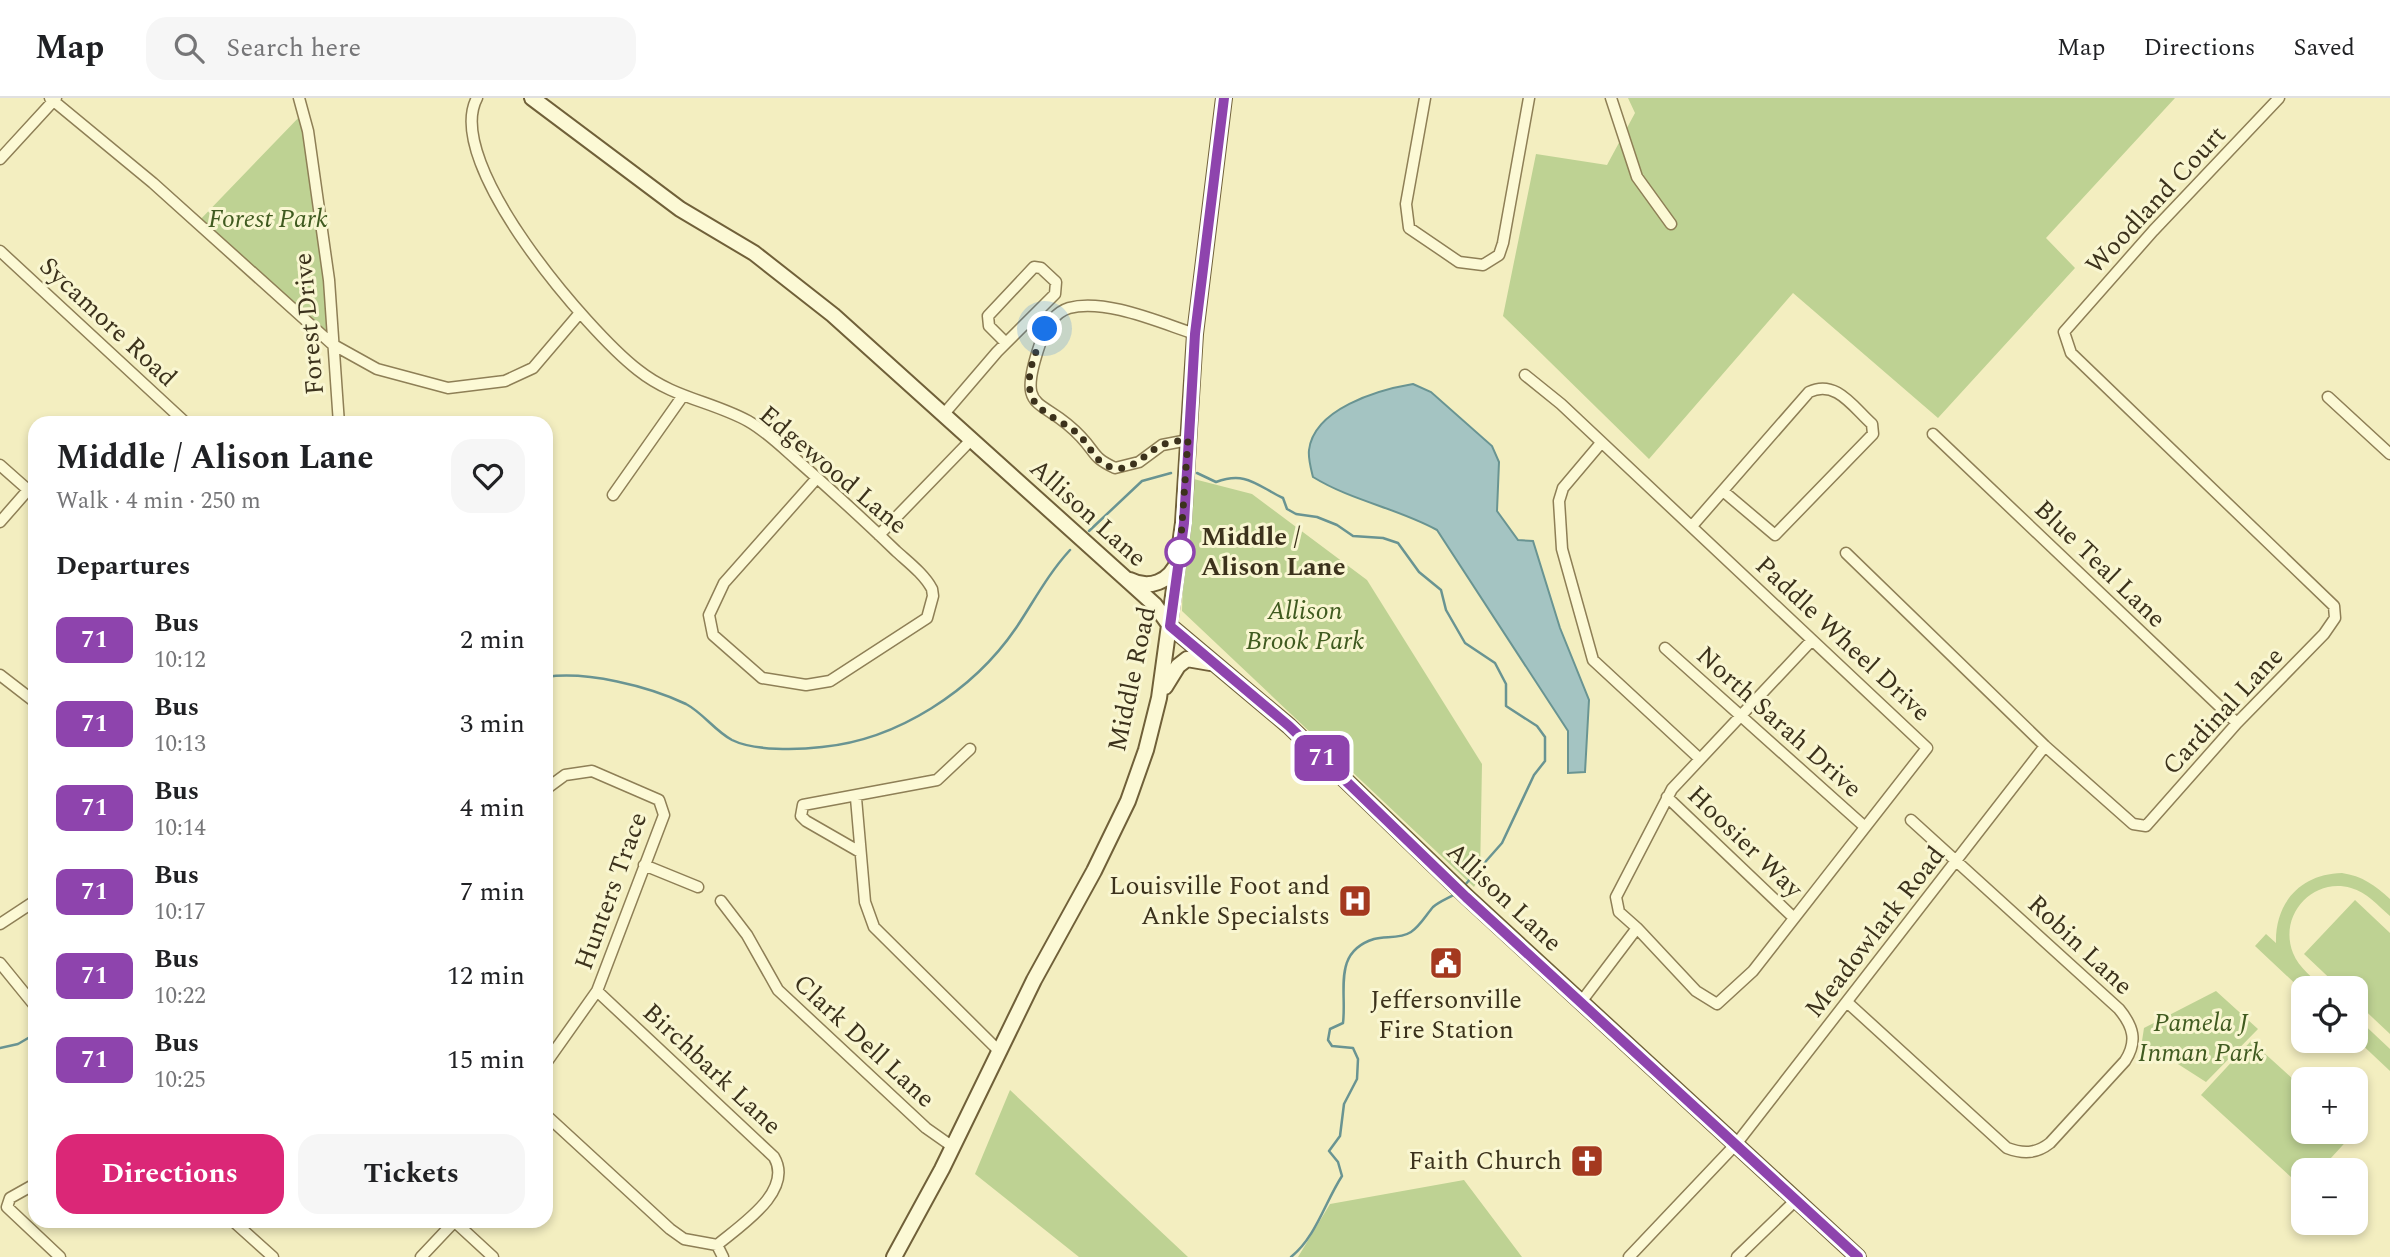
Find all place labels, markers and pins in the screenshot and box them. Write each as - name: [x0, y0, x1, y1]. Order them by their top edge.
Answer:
- place label: Middle / Alison Lane: [1201, 517, 1346, 587]
- marker: Middle / Alison Lane: [1165, 537, 1195, 567]
- place label: Louisville Foot and Ankle Specialsts: [1109, 866, 1330, 936]
- hospital icon: Louisville Foot and Ankle Specialsts: [1336, 882, 1374, 920]
- public building icon: Jeffersonville Fire Station: [1427, 944, 1465, 982]
- place label: Jeffersonville Fire Station: [1370, 980, 1522, 1050]
- place label: Faith Church: [1408, 1141, 1562, 1181]
- church icon: Faith Church: [1568, 1142, 1606, 1180]

